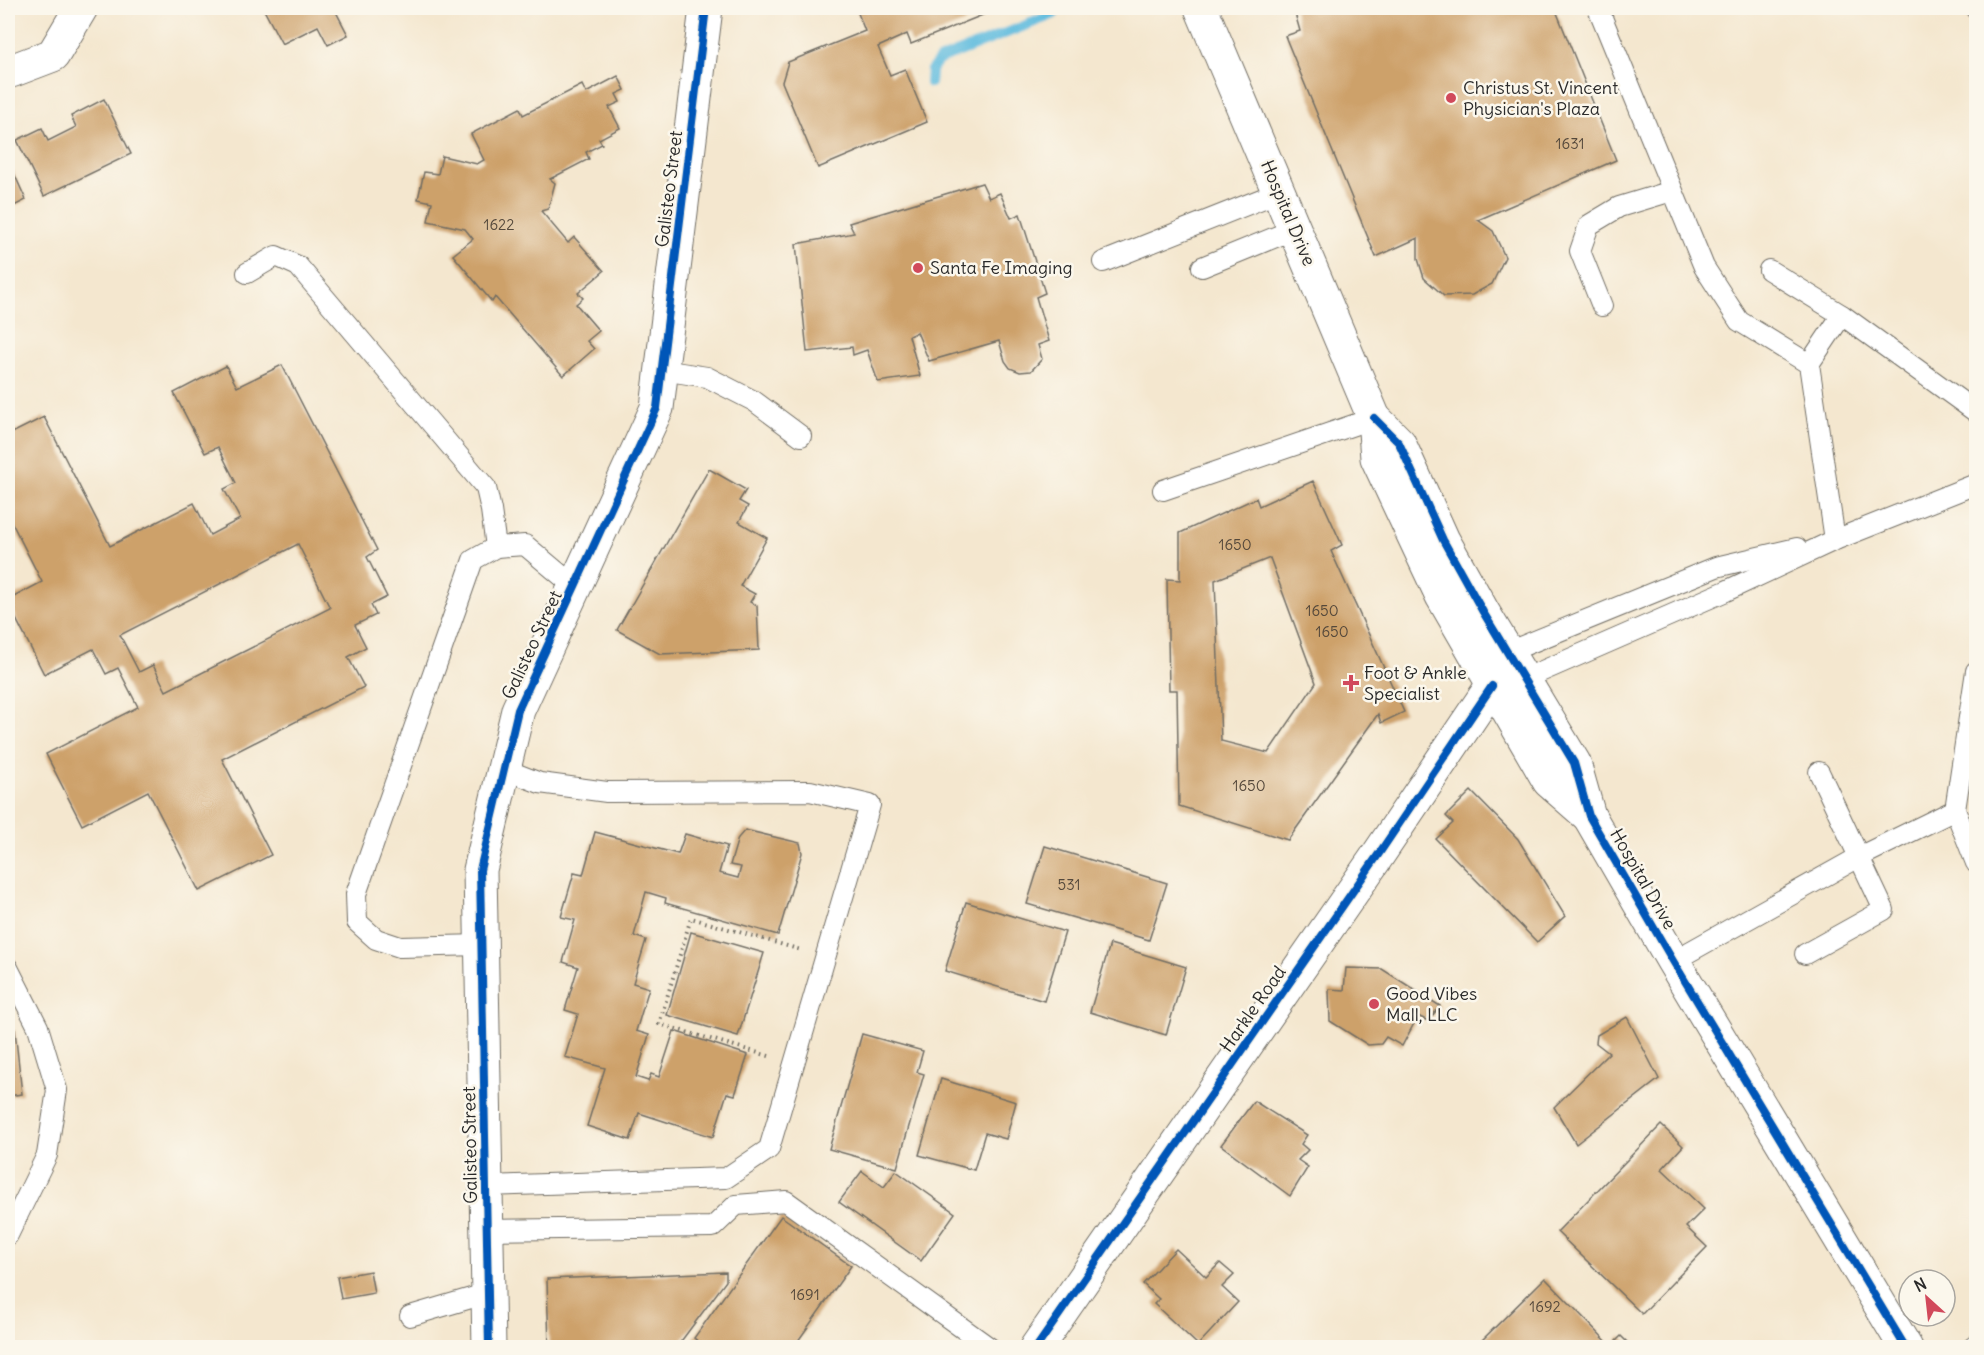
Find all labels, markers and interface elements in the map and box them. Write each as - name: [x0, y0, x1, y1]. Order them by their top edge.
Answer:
- place label: Christus St. Vincent Physician's Plaza: [1463, 76, 1618, 120]
- marker: Christus St. Vincent Physician's Plaza: [1444, 91, 1458, 105]
- street label: Galisteo Street: [650, 129, 687, 249]
- house number: 1631: [1556, 134, 1584, 153]
- street label: Hospital Drive: [1256, 156, 1321, 269]
- house number: 1622: [483, 215, 515, 234]
- place label: Santa Fe Imaging: [930, 256, 1073, 279]
- marker: Santa Fe Imaging: [911, 261, 925, 275]
- house number: 1650: [1218, 535, 1252, 554]
- street label: Galisteo Street: [496, 587, 567, 703]
- house number: 1650: [1305, 601, 1339, 620]
- house number: 1650: [1315, 622, 1349, 641]
- place label: Foot & Ankle Specialist: [1364, 661, 1467, 705]
- marker: Foot & Ankle Specialist: [1342, 674, 1360, 692]
- house number: 1650: [1232, 776, 1266, 795]
- street label: Hospital Drive: [1605, 824, 1682, 933]
- house number: 531: [1058, 875, 1080, 894]
- street label: Harkle Road: [1215, 961, 1291, 1056]
- place label: Good Vibes Mall, LLC: [1386, 982, 1477, 1026]
- marker: Good Vibes Mall, LLC: [1367, 997, 1381, 1011]
- street label: Galisteo Street: [457, 1086, 482, 1204]
- north arrow: [1897, 1268, 1957, 1328]
- text: N: [1911, 1273, 1930, 1296]
- house number: 1691: [790, 1285, 820, 1304]
- house number: 1692: [1529, 1297, 1561, 1316]

